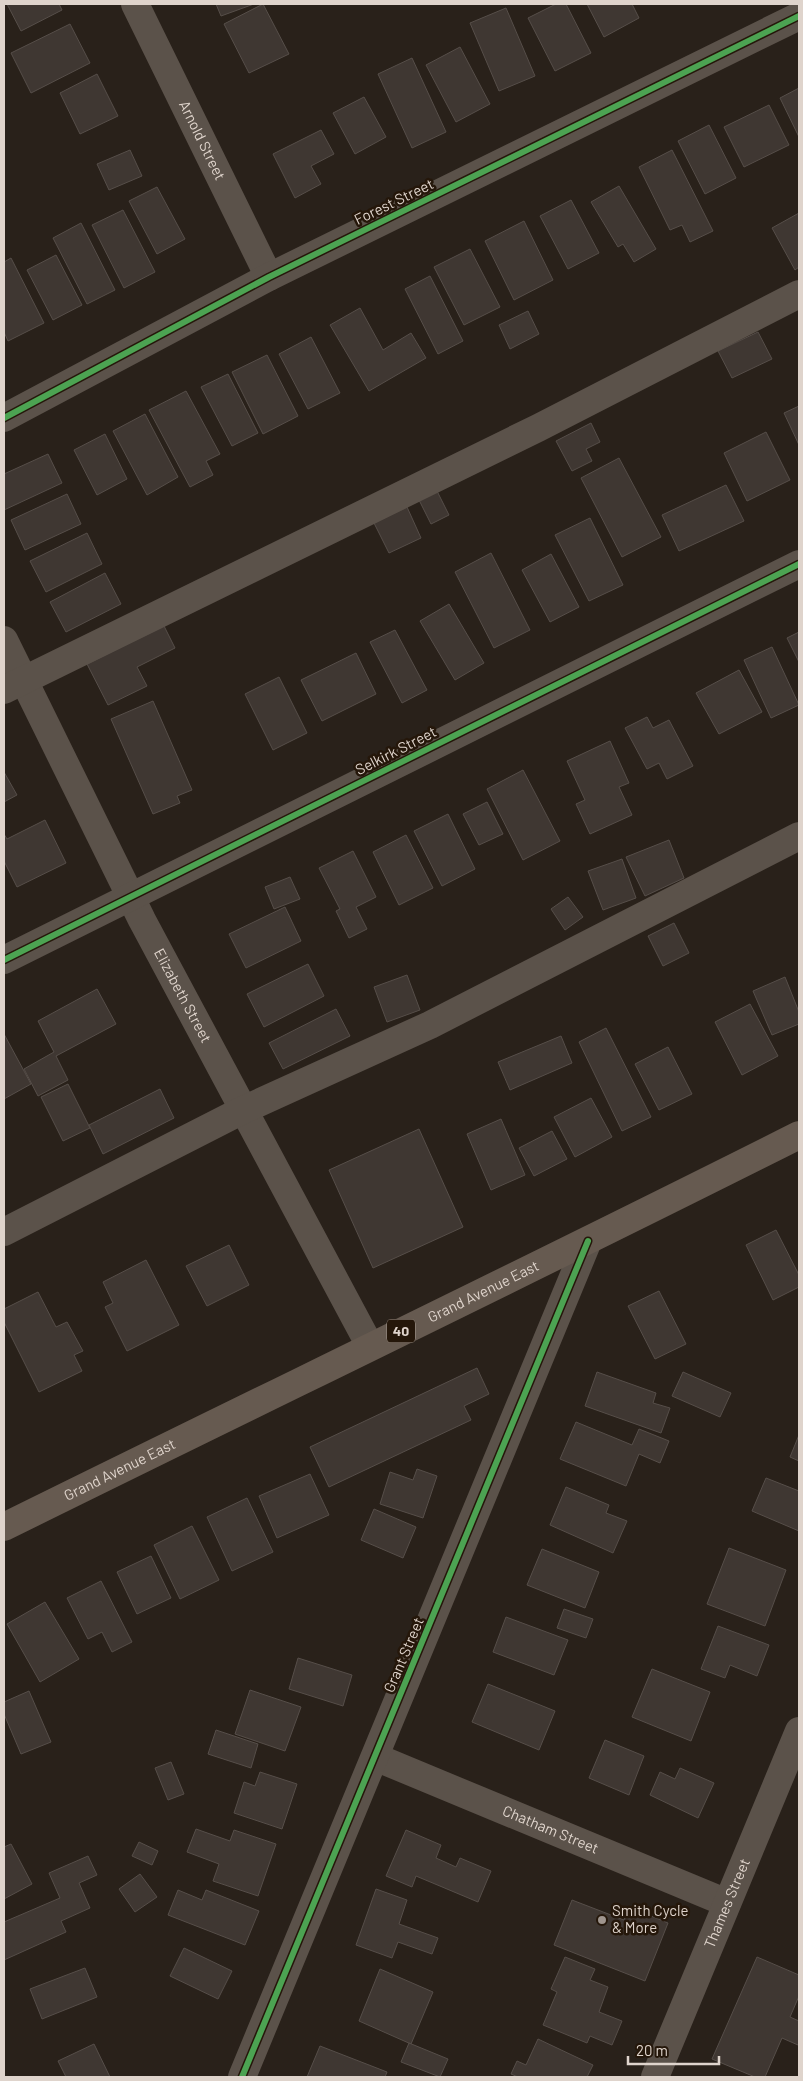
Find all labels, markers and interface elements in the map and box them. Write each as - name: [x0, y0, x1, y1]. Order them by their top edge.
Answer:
- street label: Arnold Street: [176, 97, 230, 183]
- street label: Forest Street: [351, 174, 436, 228]
- street label: Selkirk Street: [352, 722, 439, 778]
- street label: Elizabeth Street: [151, 945, 216, 1045]
- street label: Grand Avenue East: [424, 1256, 541, 1326]
- road number: 40: [387, 1320, 415, 1342]
- street label: Grand Avenue East: [61, 1434, 178, 1504]
- street label: Grant Street: [379, 1614, 427, 1695]
- street label: Chatham Street: [500, 1801, 602, 1857]
- street label: Thames Street: [700, 1855, 753, 1951]
- place label: Smith Cycle & More: [612, 1901, 689, 1936]
- marker: Smith Cycle & More: [596, 1914, 608, 1926]
- scale bar: [628, 2034, 719, 2066]
- text: 20 m: [636, 2041, 668, 2059]

